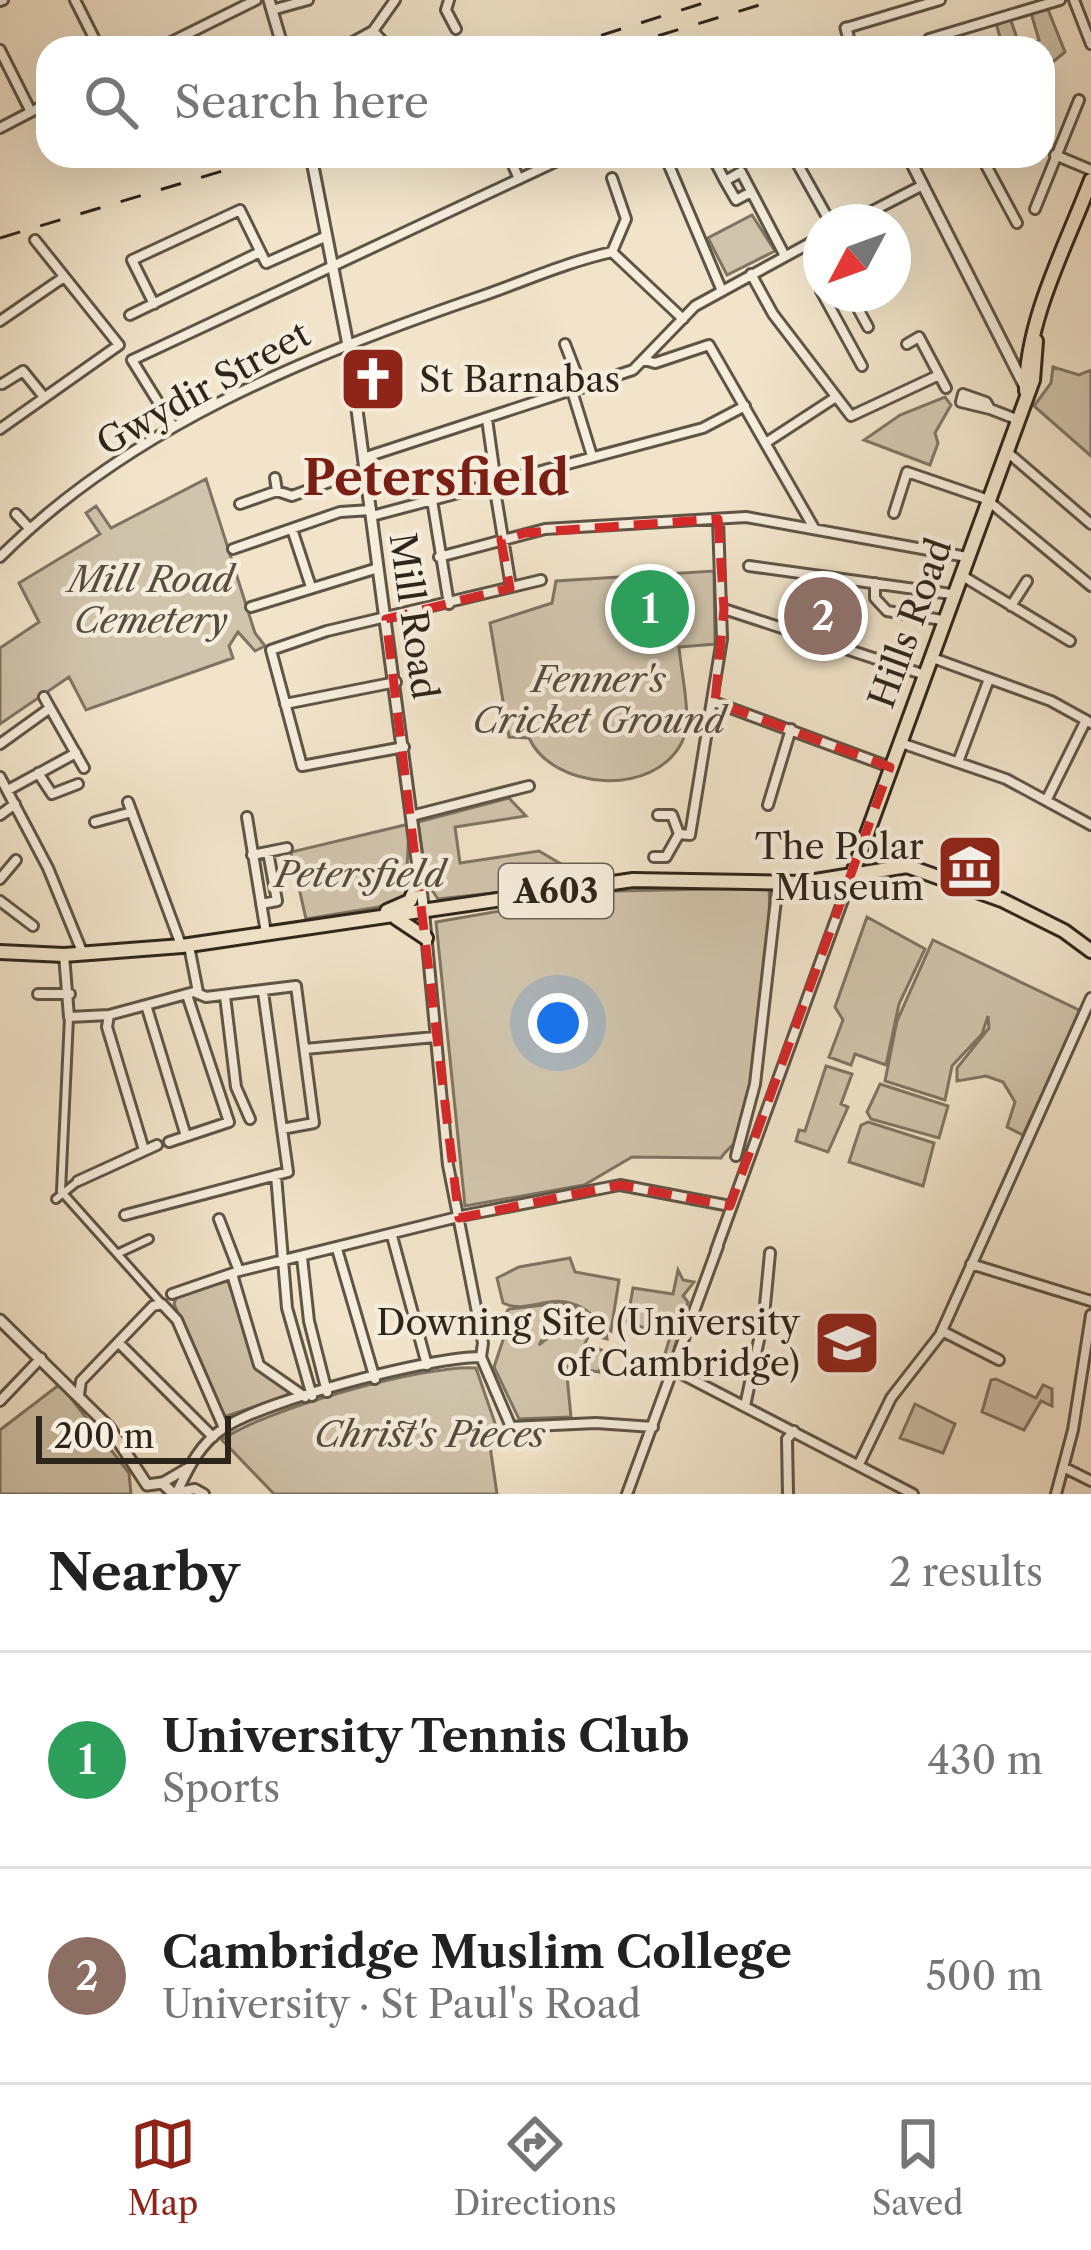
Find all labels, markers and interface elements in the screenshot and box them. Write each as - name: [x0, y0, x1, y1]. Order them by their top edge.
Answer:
- search box: [36, 36, 1055, 168]
- icon: search: [78, 69, 144, 135]
- text: Search here: [174, 74, 429, 130]
- north arrow: [803, 204, 911, 312]
- street label: Gwydir Street: [89, 311, 317, 465]
- church icon: St Barnabas: [338, 344, 408, 414]
- place label: St Barnabas: [419, 357, 620, 401]
- district label: Petersfield: [302, 448, 570, 507]
- street label: Mill Road: [381, 530, 447, 702]
- street label: Hills Road: [859, 532, 961, 714]
- park label: Mill Road Cemetery: [64, 557, 237, 642]
- pin: 1: [611, 564, 689, 654]
- pin: 2: [784, 571, 862, 661]
- park label: Fenner's Cricket Ground: [472, 657, 729, 742]
- place label: The Polar Museum: [755, 824, 924, 909]
- museum icon: The Polar Museum: [935, 832, 1005, 902]
- park label: Petersfield: [272, 852, 449, 896]
- road number: A603: [499, 864, 613, 918]
- your location: [528, 993, 588, 1053]
- place label: Downing Site (University of Cambridge): [376, 1300, 801, 1385]
- school or university icon: Downing Site (University of Cambridge): [812, 1308, 882, 1378]
- scale bar: [36, 1410, 231, 1463]
- park label: Christ's Pieces: [314, 1412, 546, 1456]
- text: 200 m: [54, 1416, 154, 1457]
- text: Nearby: [48, 1541, 240, 1603]
- text: 2 results: [889, 1548, 1043, 1596]
- text: University Tennis Club: [162, 1708, 689, 1764]
- text: 1: [78, 1736, 96, 1784]
- text: 430 m: [928, 1736, 1043, 1784]
- text: Sports: [162, 1764, 280, 1812]
- text: Cambridge Muslim College: [162, 1924, 792, 1980]
- text: 2: [75, 1952, 99, 2000]
- text: 500 m: [926, 1952, 1043, 2000]
- text: University · St Paul's Road: [162, 1980, 641, 2028]
- tab: Map: [128, 2111, 198, 2224]
- tab: Directions: [454, 2111, 617, 2224]
- tab: Saved: [872, 2111, 963, 2224]

